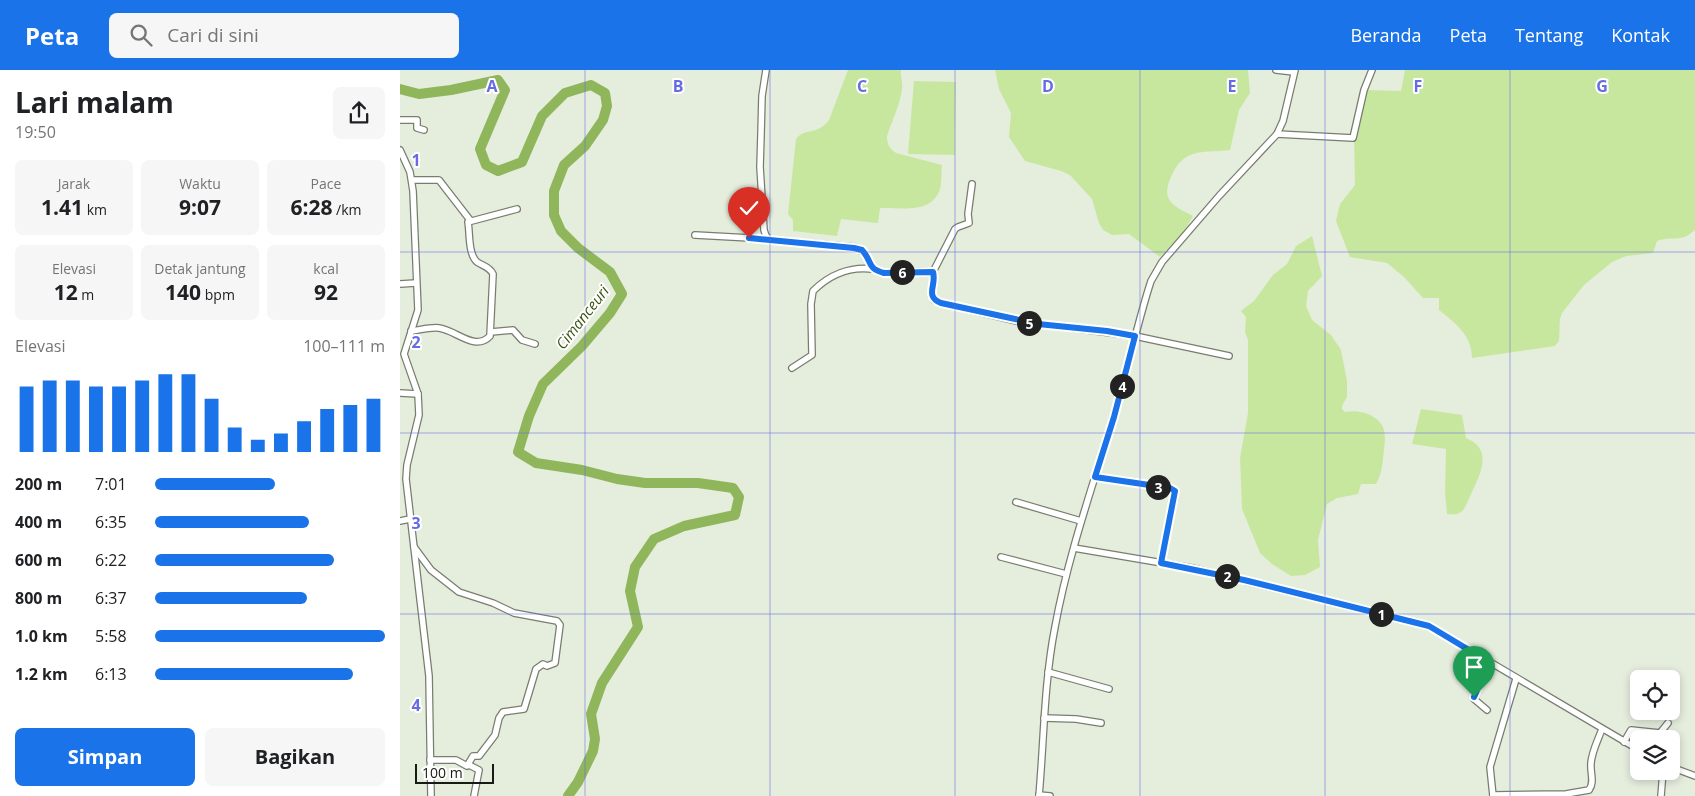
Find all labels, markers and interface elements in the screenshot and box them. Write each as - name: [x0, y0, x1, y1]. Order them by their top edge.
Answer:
- search box: [109, 13, 459, 58]
- text: Peta: [25, 19, 79, 52]
- icon: search: [127, 21, 155, 49]
- text: Cari di sini: [167, 22, 259, 48]
- text: Beranda: [1350, 23, 1422, 47]
- text: Peta: [1450, 23, 1487, 47]
- text: Tentang: [1515, 23, 1583, 47]
- text: Kontak: [1611, 23, 1670, 47]
- text: A: [486, 75, 498, 97]
- text: B: [673, 75, 683, 97]
- text: C: [857, 75, 867, 97]
- text: D: [1042, 75, 1054, 97]
- text: E: [1228, 75, 1237, 97]
- text: F: [1414, 75, 1422, 97]
- text: G: [1596, 75, 1608, 97]
- text: Lari malam: [15, 83, 174, 121]
- button: share: [333, 87, 385, 139]
- text: 19:50: [15, 121, 56, 143]
- text: 1: [411, 149, 421, 171]
- text: Jarak: [58, 174, 90, 193]
- text: Waktu: [179, 174, 221, 193]
- text: Pace: [311, 174, 341, 193]
- pin: [728, 187, 770, 238]
- text: 1.41: [41, 193, 83, 221]
- text: 9:07: [179, 193, 221, 221]
- text: 6:28: [290, 193, 332, 221]
- icon: check: [735, 194, 763, 222]
- text: km: [83, 200, 107, 219]
- text: /km: [332, 200, 362, 219]
- text: Elevasi: [52, 259, 96, 278]
- text: Detak jantung: [154, 259, 246, 278]
- text: kcal: [313, 259, 339, 278]
- pin: 6: [890, 260, 914, 284]
- text: 6: [898, 263, 907, 282]
- text: 12: [54, 278, 78, 306]
- text: 140: [165, 278, 201, 306]
- text: 92: [314, 278, 338, 306]
- water label: Cimanceuri: [551, 281, 613, 353]
- text: m: [78, 285, 94, 304]
- text: bpm: [201, 285, 235, 304]
- pin: 5: [1016, 310, 1042, 336]
- text: 5: [1025, 314, 1034, 333]
- text: 2: [411, 331, 421, 353]
- text: Elevasi: [15, 335, 65, 357]
- text: 100–111 m: [303, 335, 385, 357]
- pin: 4: [1110, 374, 1134, 398]
- text: 4: [1118, 377, 1127, 396]
- text: 200 m: [15, 473, 62, 495]
- text: 7:01: [95, 473, 127, 495]
- pin: 3: [1146, 474, 1170, 500]
- text: 3: [1154, 478, 1163, 497]
- text: 400 m: [15, 511, 62, 533]
- text: 6:35: [95, 511, 127, 533]
- text: 3: [411, 512, 421, 534]
- text: 600 m: [15, 549, 62, 571]
- text: 6:22: [95, 549, 127, 571]
- pin: 2: [1214, 564, 1240, 588]
- text: 2: [1223, 567, 1232, 586]
- text: 800 m: [15, 587, 62, 609]
- text: 6:37: [95, 587, 127, 609]
- pin: 1: [1368, 602, 1394, 626]
- text: 1: [1377, 605, 1386, 624]
- text: 1.0 km: [15, 625, 68, 647]
- text: 5:58: [95, 625, 127, 647]
- pin: [1453, 646, 1495, 697]
- icon: arrive: [1460, 653, 1488, 681]
- text: 1.2 km: [15, 663, 68, 685]
- text: 6:13: [95, 663, 127, 685]
- map controls: [1630, 670, 1680, 780]
- button: locate: [1630, 670, 1680, 720]
- text: 4: [411, 694, 421, 716]
- button: Simpan: [15, 728, 195, 786]
- button: Bagikan: [205, 728, 385, 786]
- button: layers: [1630, 730, 1680, 780]
- scale bar: [415, 761, 494, 784]
- text: 100 m: [422, 763, 463, 782]

